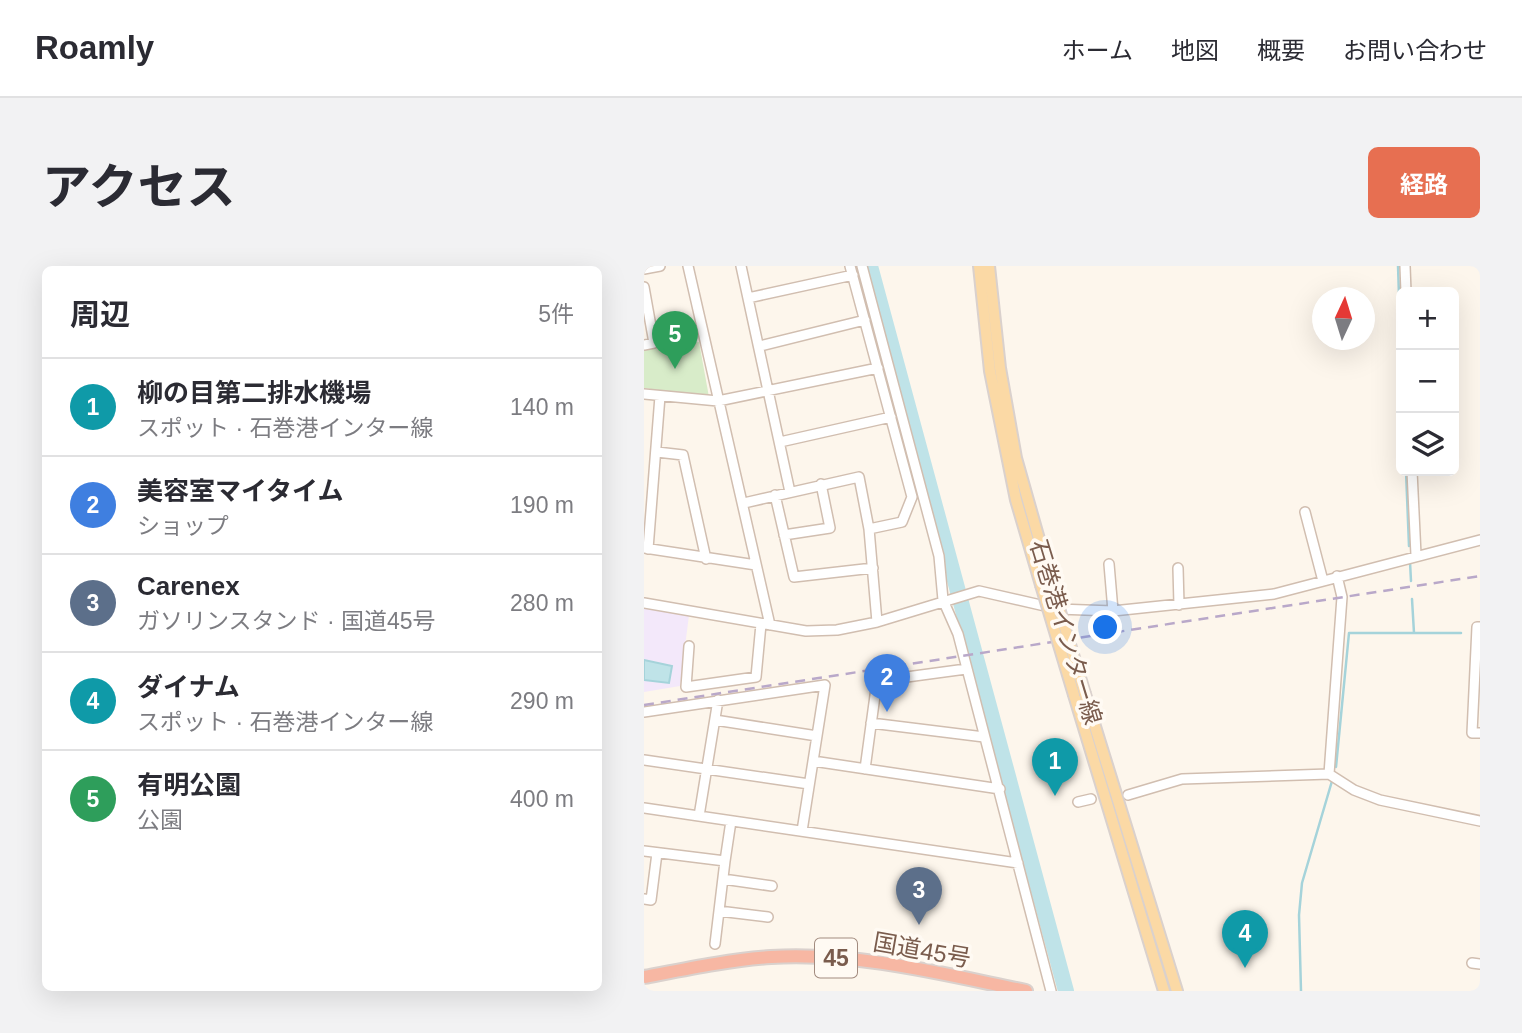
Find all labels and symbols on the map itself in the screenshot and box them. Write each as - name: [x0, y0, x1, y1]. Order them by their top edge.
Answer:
- north arrow: [1312, 287, 1375, 350]
- pin: 5: [652, 311, 698, 369]
- street label: 石巻港インター線: [1025, 536, 1107, 728]
- your location: [1088, 610, 1122, 644]
- pin: 2: [864, 654, 910, 712]
- pin: 1: [1032, 738, 1078, 796]
- pin: 3: [896, 867, 942, 925]
- pin: 4: [1222, 910, 1268, 968]
- street label: 国道45号: [871, 928, 973, 972]
- road number: 45: [815, 938, 857, 978]

